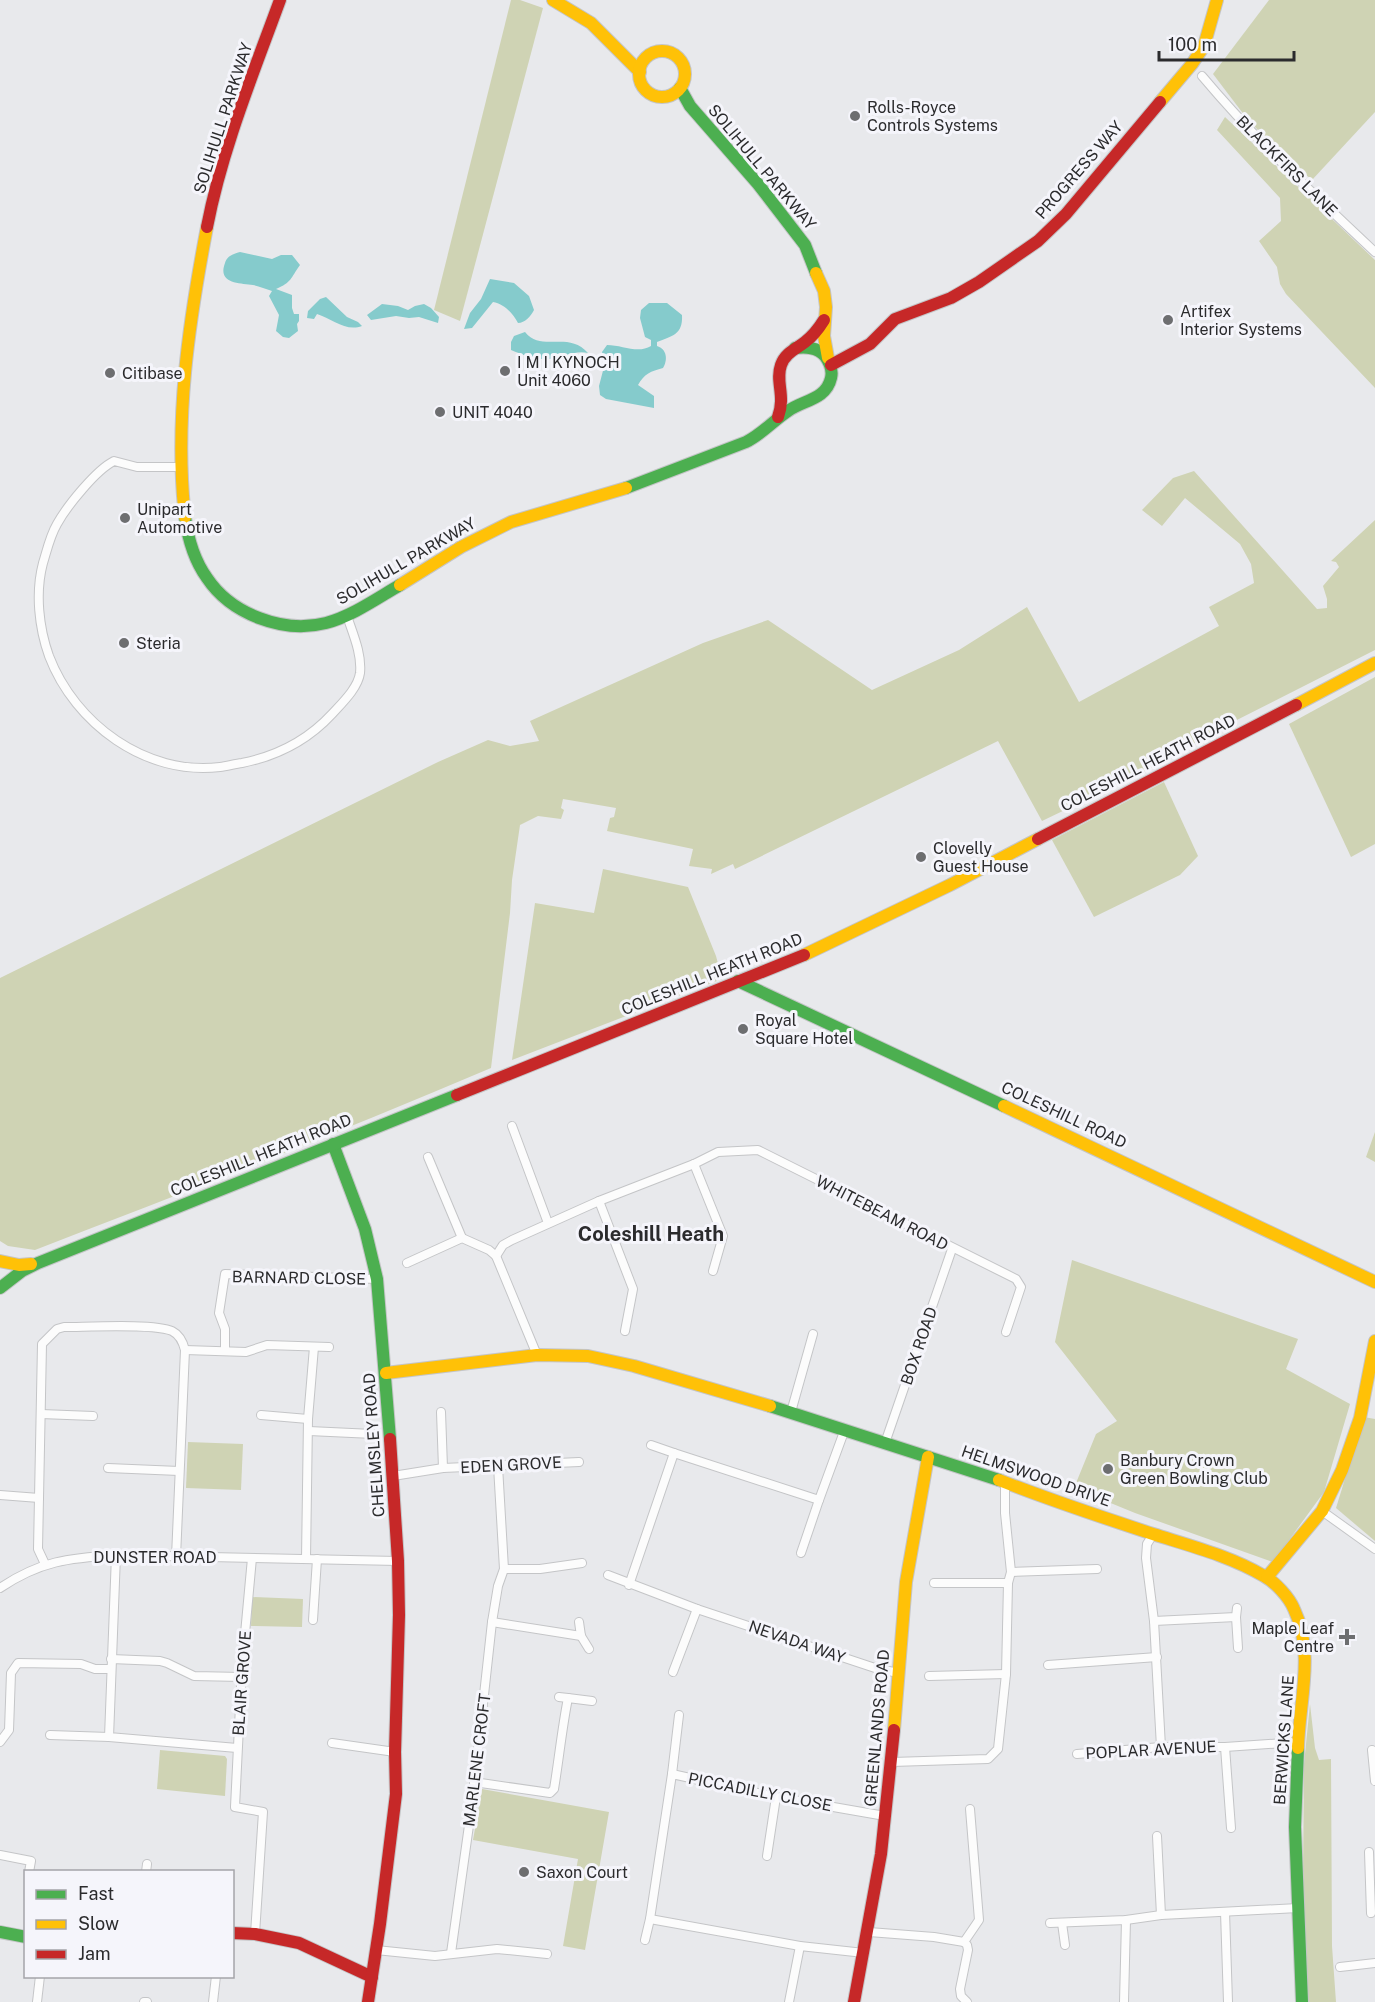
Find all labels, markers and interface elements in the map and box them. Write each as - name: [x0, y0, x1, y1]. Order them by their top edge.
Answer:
- scale bar: [1159, 24, 1294, 62]
- text: 100 m: [1168, 34, 1217, 55]
- street label: SOLIHULL PARKWAY: [190, 40, 256, 196]
- place label: Rolls-Royce Controls Systems: [867, 98, 998, 135]
- street label: SOLIHULL PARKWAY: [704, 101, 820, 234]
- marker: Rolls-Royce Controls Systems: [848, 109, 862, 123]
- street label: BLACKFIRS LANE: [1233, 112, 1341, 220]
- street label: PROGRESS WAY: [1031, 117, 1127, 223]
- place label: Artifex Interior Systems: [1180, 302, 1302, 339]
- marker: Artifex Interior Systems: [1161, 313, 1175, 327]
- place label: I M I KYNOCH Unit 4060: [517, 353, 620, 390]
- place label: Citibase: [122, 364, 183, 383]
- marker: I M I KYNOCH Unit 4060: [498, 364, 512, 378]
- marker: Citibase: [103, 366, 117, 380]
- place label: UNIT 4040: [452, 403, 533, 422]
- marker: UNIT 4040: [433, 405, 447, 419]
- place label: Unipart Automotive: [137, 500, 222, 537]
- marker: Unipart Automotive: [118, 511, 132, 525]
- street label: SOLIHULL PARKWAY: [333, 513, 479, 609]
- place label: Steria: [136, 634, 181, 653]
- marker: Steria: [117, 636, 131, 650]
- street label: COLESHILL HEATH ROAD: [1057, 711, 1239, 815]
- place label: Clovelly Guest House: [933, 839, 1029, 876]
- marker: Clovelly Guest House: [914, 850, 928, 864]
- street label: COLESHILL HEATH ROAD: [619, 929, 805, 1019]
- place label: Royal Square Hotel: [755, 1011, 853, 1048]
- marker: Royal Square Hotel: [736, 1022, 750, 1036]
- street label: COLESHILL ROAD: [998, 1078, 1130, 1152]
- street label: COLESHILL HEATH ROAD: [168, 1110, 354, 1200]
- street label: WHITEBEAM ROAD: [813, 1171, 951, 1255]
- district label: Coleshill Heath: [578, 1222, 724, 1246]
- street label: BARNARD CLOSE: [232, 1267, 366, 1289]
- street label: BOX ROAD: [897, 1304, 941, 1388]
- street label: CHELMSLEY ROAD: [359, 1372, 389, 1518]
- street label: HELMSWOOD DRIVE: [959, 1442, 1113, 1510]
- place label: Banbury Crown Green Bowling Club: [1120, 1451, 1268, 1488]
- street label: EDEN GROVE: [460, 1453, 562, 1477]
- marker: Banbury Crown Green Bowling Club: [1101, 1462, 1115, 1476]
- street label: DUNSTER ROAD: [93, 1548, 217, 1567]
- street label: NEVADA WAY: [746, 1617, 848, 1668]
- place label: Maple Leaf Centre: [1251, 1619, 1334, 1656]
- marker: Maple Leaf Centre: [1338, 1628, 1356, 1646]
- street label: BLAIR GROVE: [229, 1630, 255, 1736]
- street label: GREENLANDS ROAD: [861, 1649, 893, 1807]
- street label: BERWICKS LANE: [1270, 1675, 1298, 1805]
- street label: MARLENE CROFT: [459, 1692, 495, 1828]
- street label: POPLAR AVENUE: [1085, 1737, 1217, 1763]
- street label: PICCADILLY CLOSE: [686, 1769, 834, 1815]
- place label: Saxon Court: [536, 1863, 628, 1882]
- marker: Saxon Court: [517, 1865, 531, 1879]
- legend: [24, 1870, 234, 1978]
- text: Fast: [78, 1883, 114, 1904]
- text: Slow: [78, 1913, 119, 1934]
- text: Jam: [78, 1943, 111, 1964]

